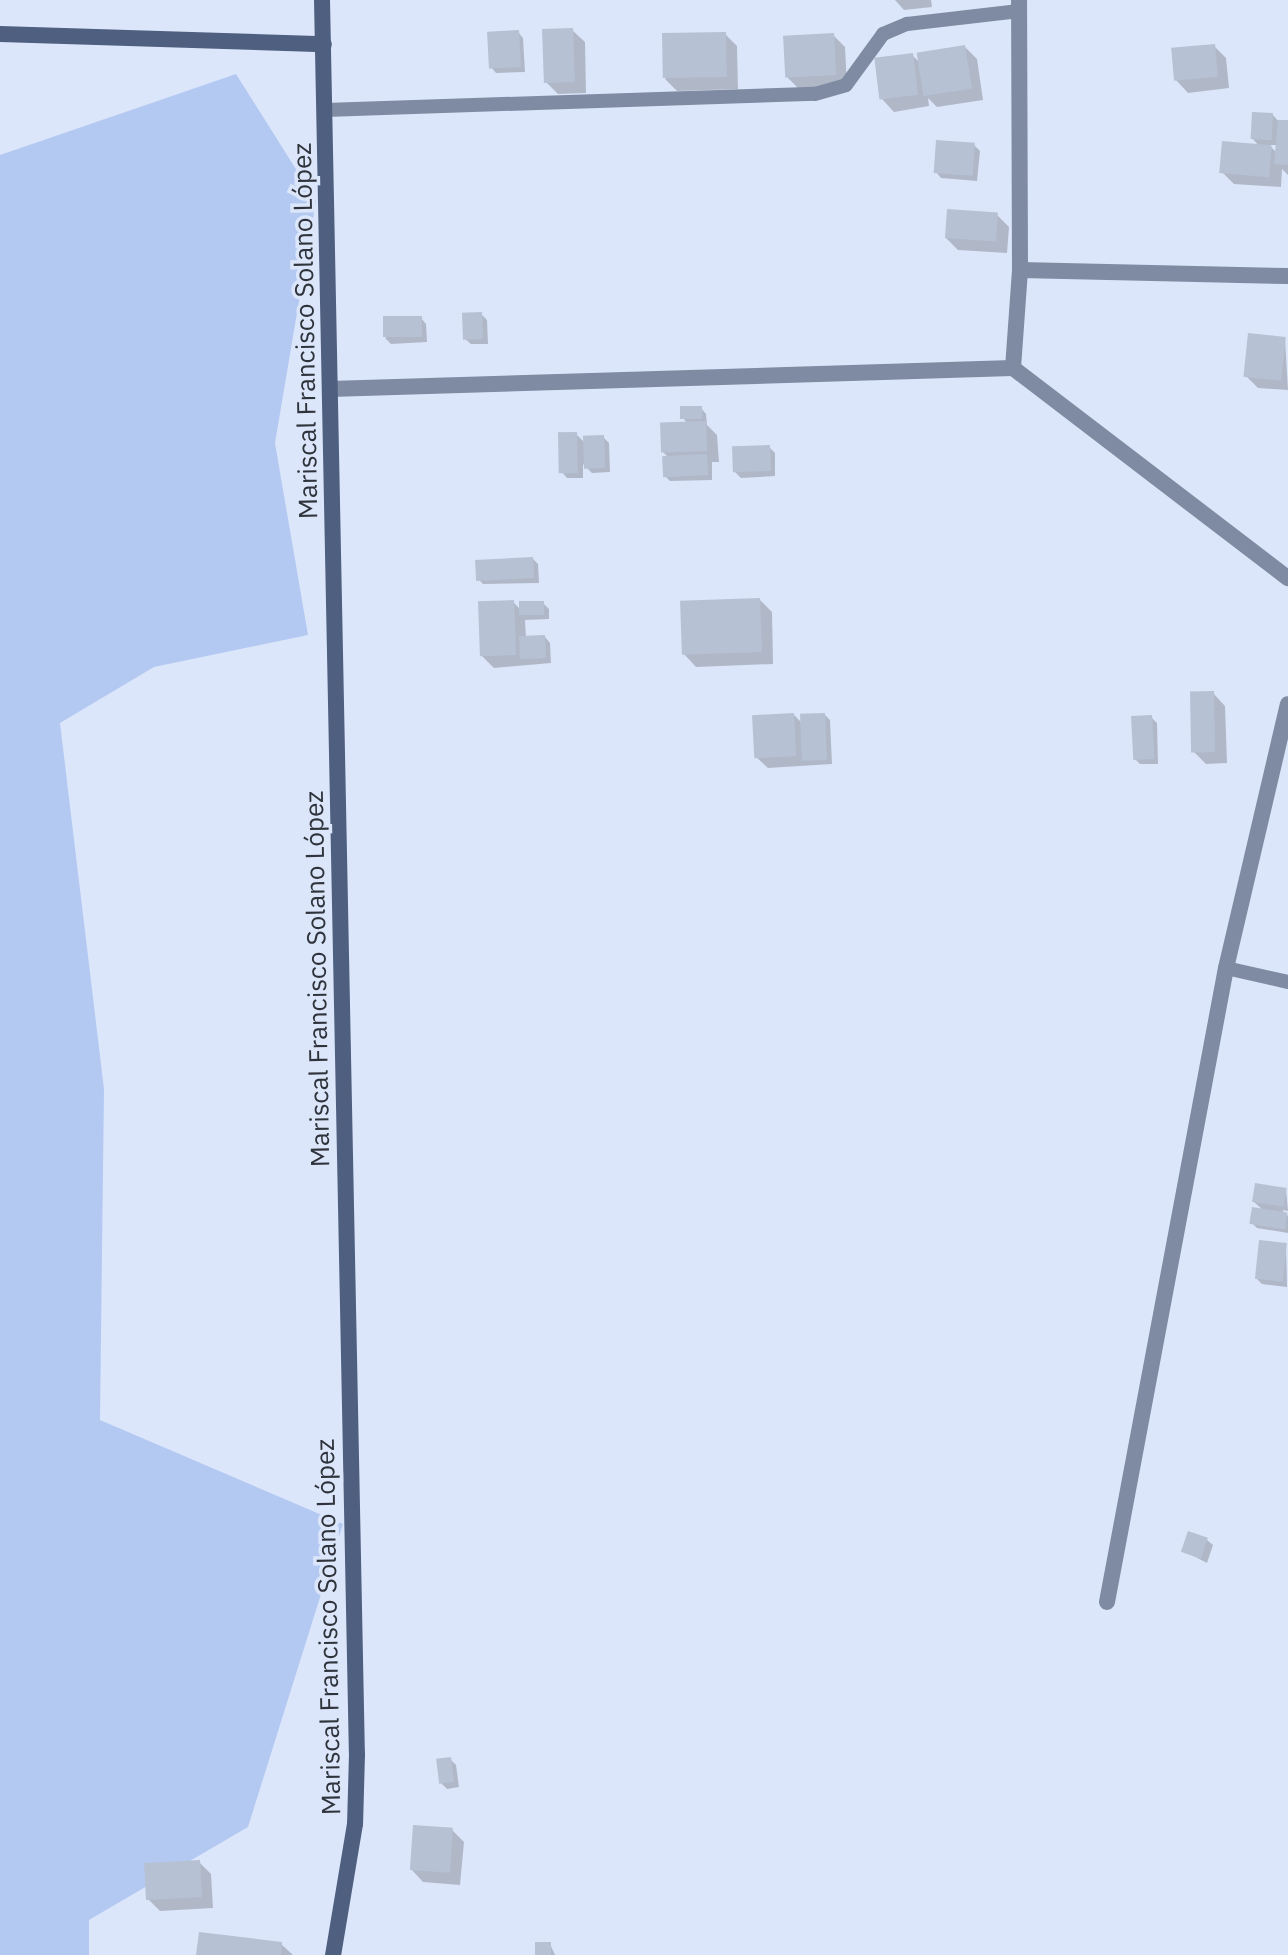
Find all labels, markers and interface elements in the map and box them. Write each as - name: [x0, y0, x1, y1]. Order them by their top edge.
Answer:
- street label: Mariscal Francisco Solano López: [286, 142, 324, 520]
- street label: Mariscal Francisco Solano López: [298, 790, 336, 1168]
- street label: Mariscal Francisco Solano López: [309, 1438, 347, 1816]

